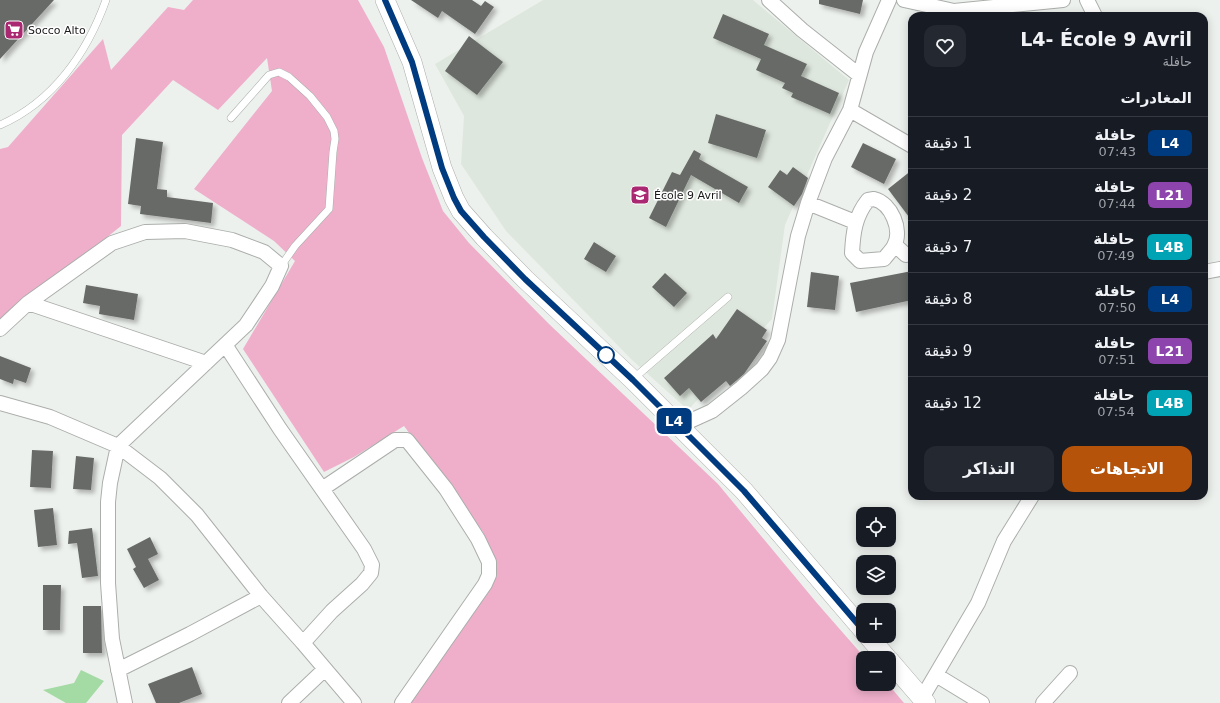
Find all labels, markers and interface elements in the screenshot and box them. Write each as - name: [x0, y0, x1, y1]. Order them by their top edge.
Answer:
- supermarket icon: Socco Alto: [3, 19, 25, 41]
- place label: Socco Alto: [28, 24, 86, 37]
- button: heart: [924, 25, 966, 67]
- text: L4- École 9 Avril: [1020, 28, 1192, 50]
- text: حافلة: [1163, 54, 1192, 69]
- text: المغادرات: [1121, 89, 1192, 107]
- text: حافلة: [1095, 126, 1136, 144]
- text: 1 دقيقة: [924, 134, 972, 152]
- text: L4: [1161, 135, 1179, 151]
- text: 07:43: [1099, 144, 1136, 159]
- text: حافلة: [1094, 178, 1136, 196]
- school or university icon: École 9 Avril: [629, 184, 651, 206]
- text: 2 دقيقة: [924, 186, 972, 204]
- text: L21: [1156, 187, 1184, 203]
- place label: École 9 Avril: [654, 189, 722, 202]
- text: 07:44: [1098, 196, 1136, 211]
- text: حافلة: [1093, 230, 1135, 248]
- text: 7 دقيقة: [924, 238, 972, 256]
- text: L4B: [1155, 239, 1184, 255]
- text: 07:49: [1097, 248, 1135, 263]
- text: حافلة: [1095, 282, 1136, 300]
- text: 8 دقيقة: [924, 290, 972, 308]
- text: L4: [1161, 291, 1179, 307]
- text: 07:50: [1099, 300, 1136, 315]
- text: حافلة: [1094, 334, 1136, 352]
- text: 9 دقيقة: [924, 342, 972, 360]
- text: L21: [1156, 343, 1184, 359]
- unlabelled marker: [597, 346, 615, 364]
- text: 07:51: [1098, 352, 1136, 367]
- text: حافلة: [1093, 386, 1135, 404]
- text: 12 دقيقة: [924, 394, 982, 412]
- text: L4B: [1155, 395, 1184, 411]
- text: 07:54: [1097, 404, 1135, 419]
- line badge: L4: [656, 408, 692, 434]
- text: L4: [665, 413, 683, 429]
- button: التذاكر: [924, 446, 1054, 492]
- button: الاتجاهات: [1062, 446, 1192, 492]
- map controls: [856, 507, 896, 691]
- button: locate: [856, 507, 896, 547]
- button: layers: [856, 555, 896, 595]
- button: +: [856, 603, 896, 643]
- button: −: [856, 651, 896, 691]

